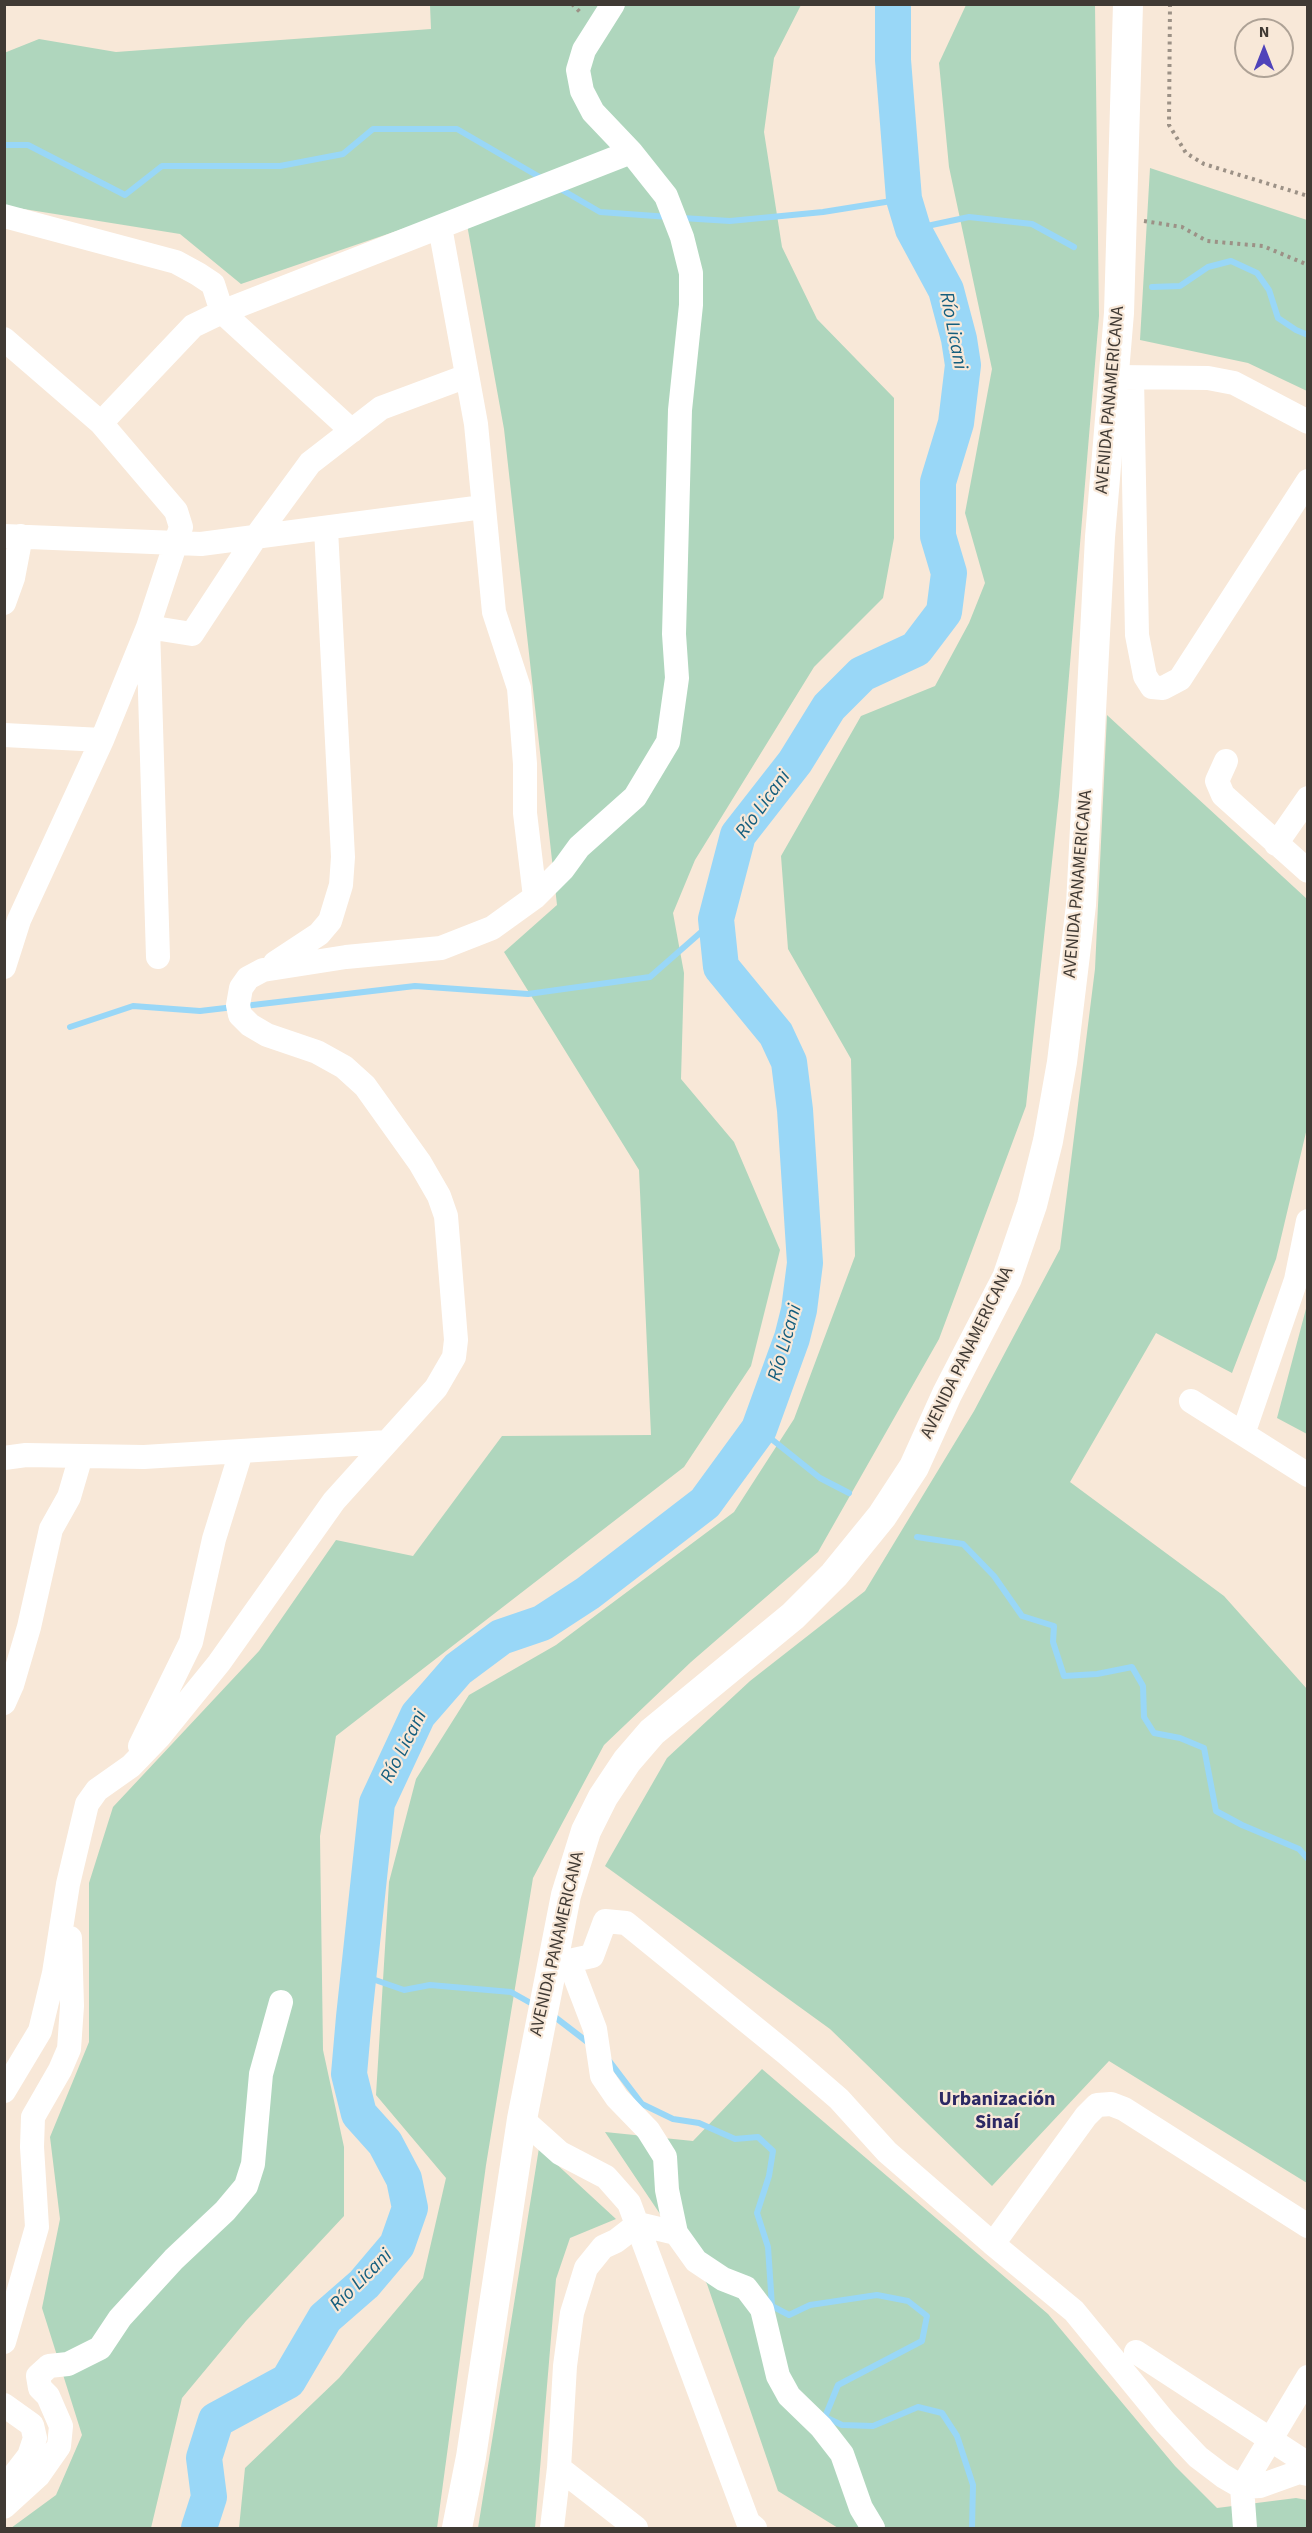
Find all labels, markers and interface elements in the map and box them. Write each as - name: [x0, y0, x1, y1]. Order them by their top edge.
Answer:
- north arrow: [1234, 18, 1294, 78]
- text: N: [1259, 21, 1269, 43]
- water label: Río Licani: [933, 290, 971, 372]
- street label: AVENIDA PANAMERICANA: [1092, 305, 1130, 495]
- water label: Río Licani: [731, 766, 797, 844]
- street label: AVENIDA PANAMERICANA: [1060, 789, 1098, 979]
- street label: AVENIDA PANAMERICANA: [917, 1264, 1019, 1442]
- water label: Río Licani: [764, 1302, 808, 1384]
- water label: Río Licani: [376, 1707, 434, 1787]
- street label: AVENIDA PANAMERICANA: [526, 1850, 590, 2038]
- district label: Urbanización Sinaí: [939, 2089, 1055, 2136]
- water label: Río Licani: [326, 2245, 398, 2317]

